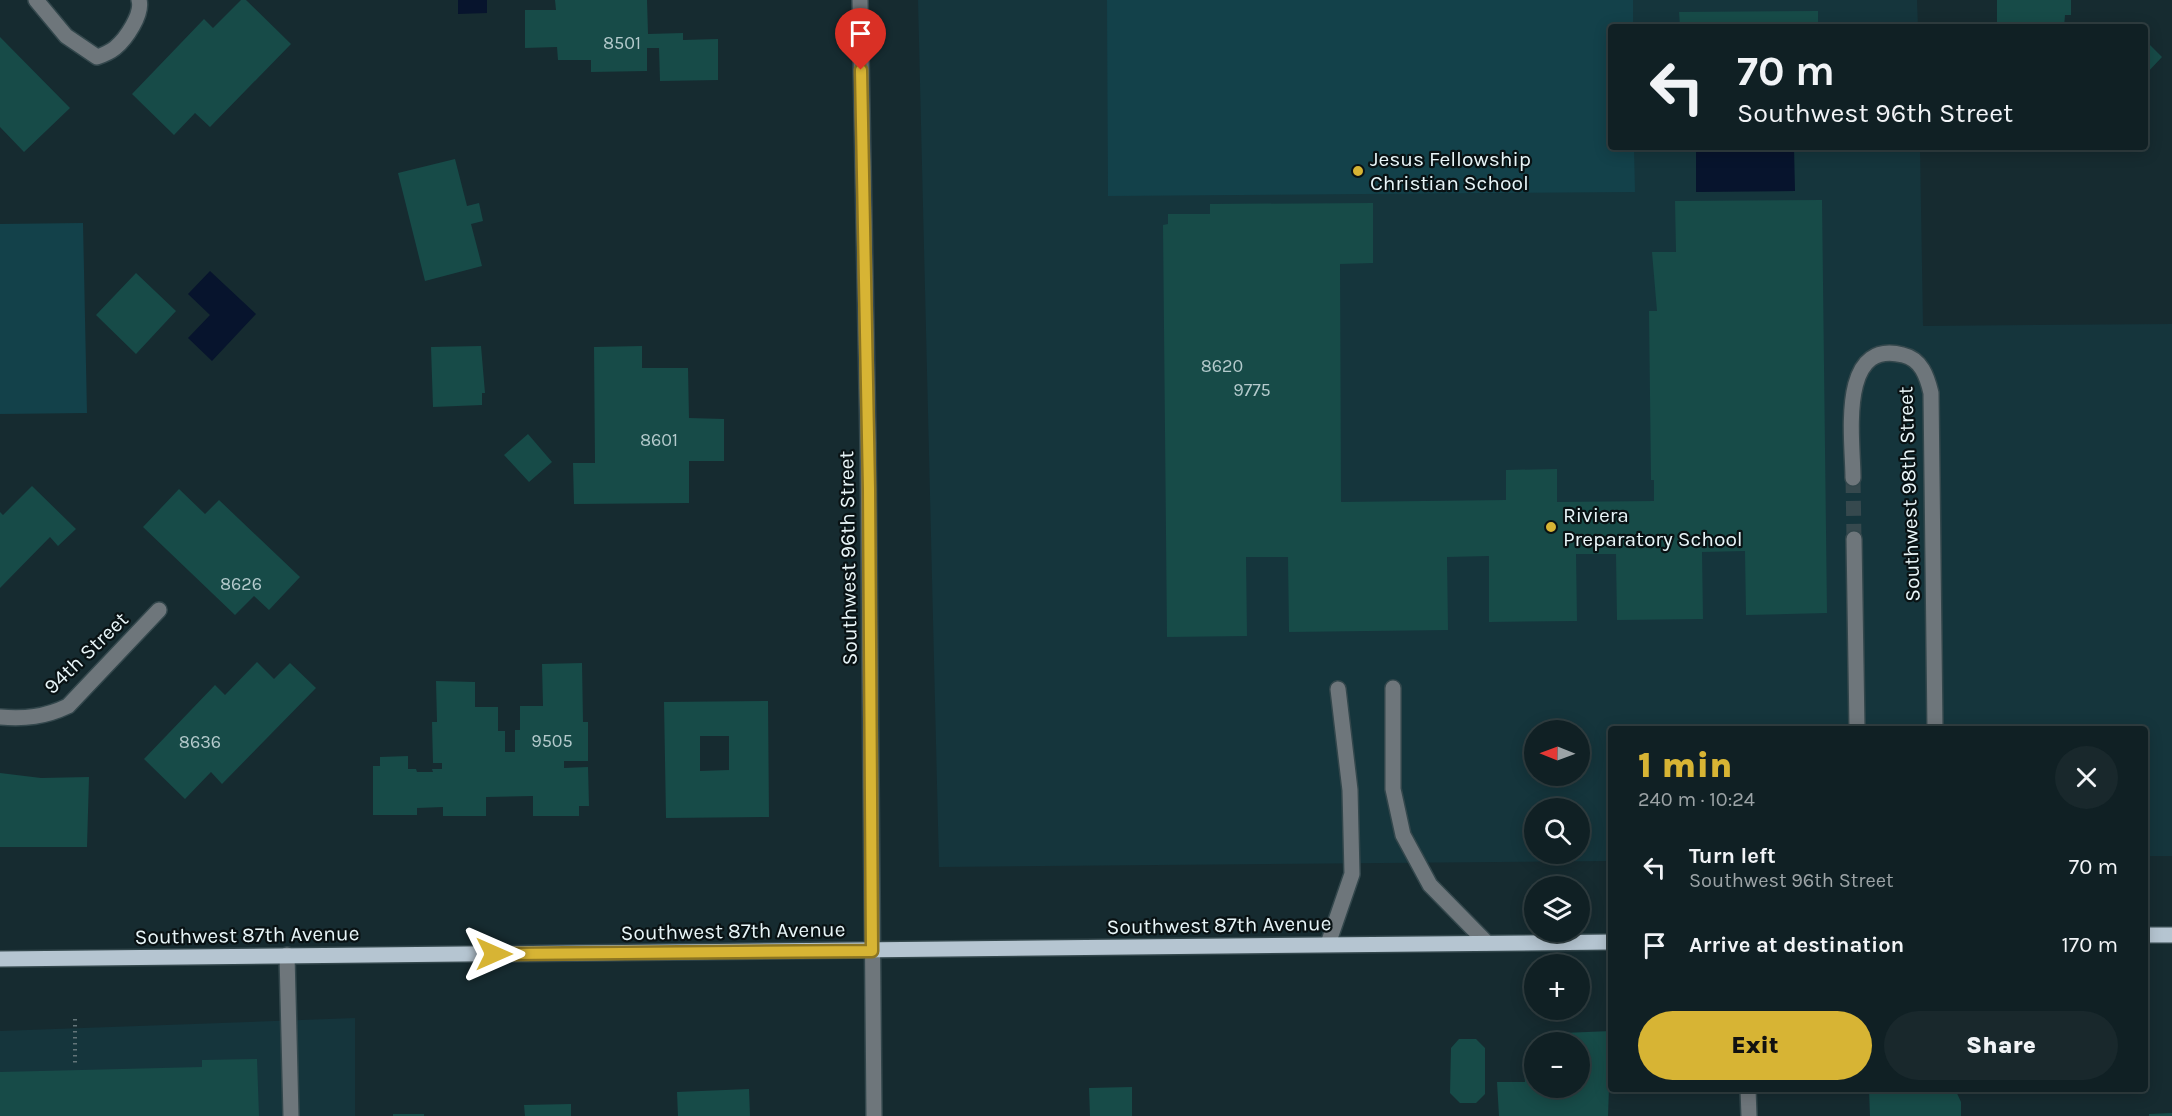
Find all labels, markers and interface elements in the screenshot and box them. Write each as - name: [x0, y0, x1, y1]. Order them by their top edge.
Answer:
- pin: [835, 8, 886, 70]
- icon: arrive: [844, 17, 877, 50]
- house number: 8501: [603, 32, 641, 54]
- text: 70 m: [1737, 46, 1835, 96]
- icon: left: [1638, 48, 1716, 126]
- text: Southwest 96th Street: [1737, 97, 2013, 129]
- place label: Jesus Fellowship Christian School: [1370, 147, 1531, 195]
- marker: Jesus Fellowship Christian School: [1351, 164, 1365, 178]
- house number: 8620: [1201, 355, 1243, 377]
- house number: 9775: [1233, 379, 1271, 401]
- street label: Southwest 98th Street: [1893, 386, 1925, 602]
- house number: 8601: [640, 429, 678, 451]
- street label: Southwest 96th Street: [834, 450, 862, 666]
- place label: Riviera Preparatory School: [1563, 503, 1743, 551]
- marker: Riviera Preparatory School: [1544, 520, 1558, 534]
- house number: 8626: [220, 573, 262, 595]
- street label: 94th Street: [39, 607, 133, 699]
- north arrow: [1524, 720, 1590, 786]
- map controls: [1524, 720, 1590, 1098]
- house number: 9505: [531, 730, 573, 752]
- house number: 8636: [179, 731, 221, 753]
- text: 1 min: [1638, 744, 1732, 786]
- button: close: [2055, 746, 2118, 809]
- text: 240 m · 10:24: [1638, 788, 1755, 811]
- button: search: [1524, 798, 1590, 864]
- text: Turn left: [1689, 843, 1776, 869]
- icon: left: [1638, 851, 1671, 884]
- text: 70 m: [2069, 854, 2118, 880]
- text: Southwest 96th Street: [1689, 869, 1894, 892]
- button: layers: [1524, 876, 1590, 942]
- street label: Southwest 87th Avenue: [1106, 911, 1332, 939]
- street label: Southwest 87th Avenue: [620, 917, 846, 945]
- street label: Southwest 87th Avenue: [134, 921, 360, 949]
- position arrow: [462, 922, 526, 986]
- icon: arrive: [1638, 929, 1671, 962]
- text: Arrive at destination: [1689, 932, 1904, 958]
- text: 170 m: [2062, 932, 2118, 958]
- button: +: [1524, 954, 1590, 1020]
- button: Exit: [1638, 1011, 1872, 1080]
- button: Share: [1884, 1011, 2118, 1080]
- button: −: [1524, 1032, 1590, 1098]

